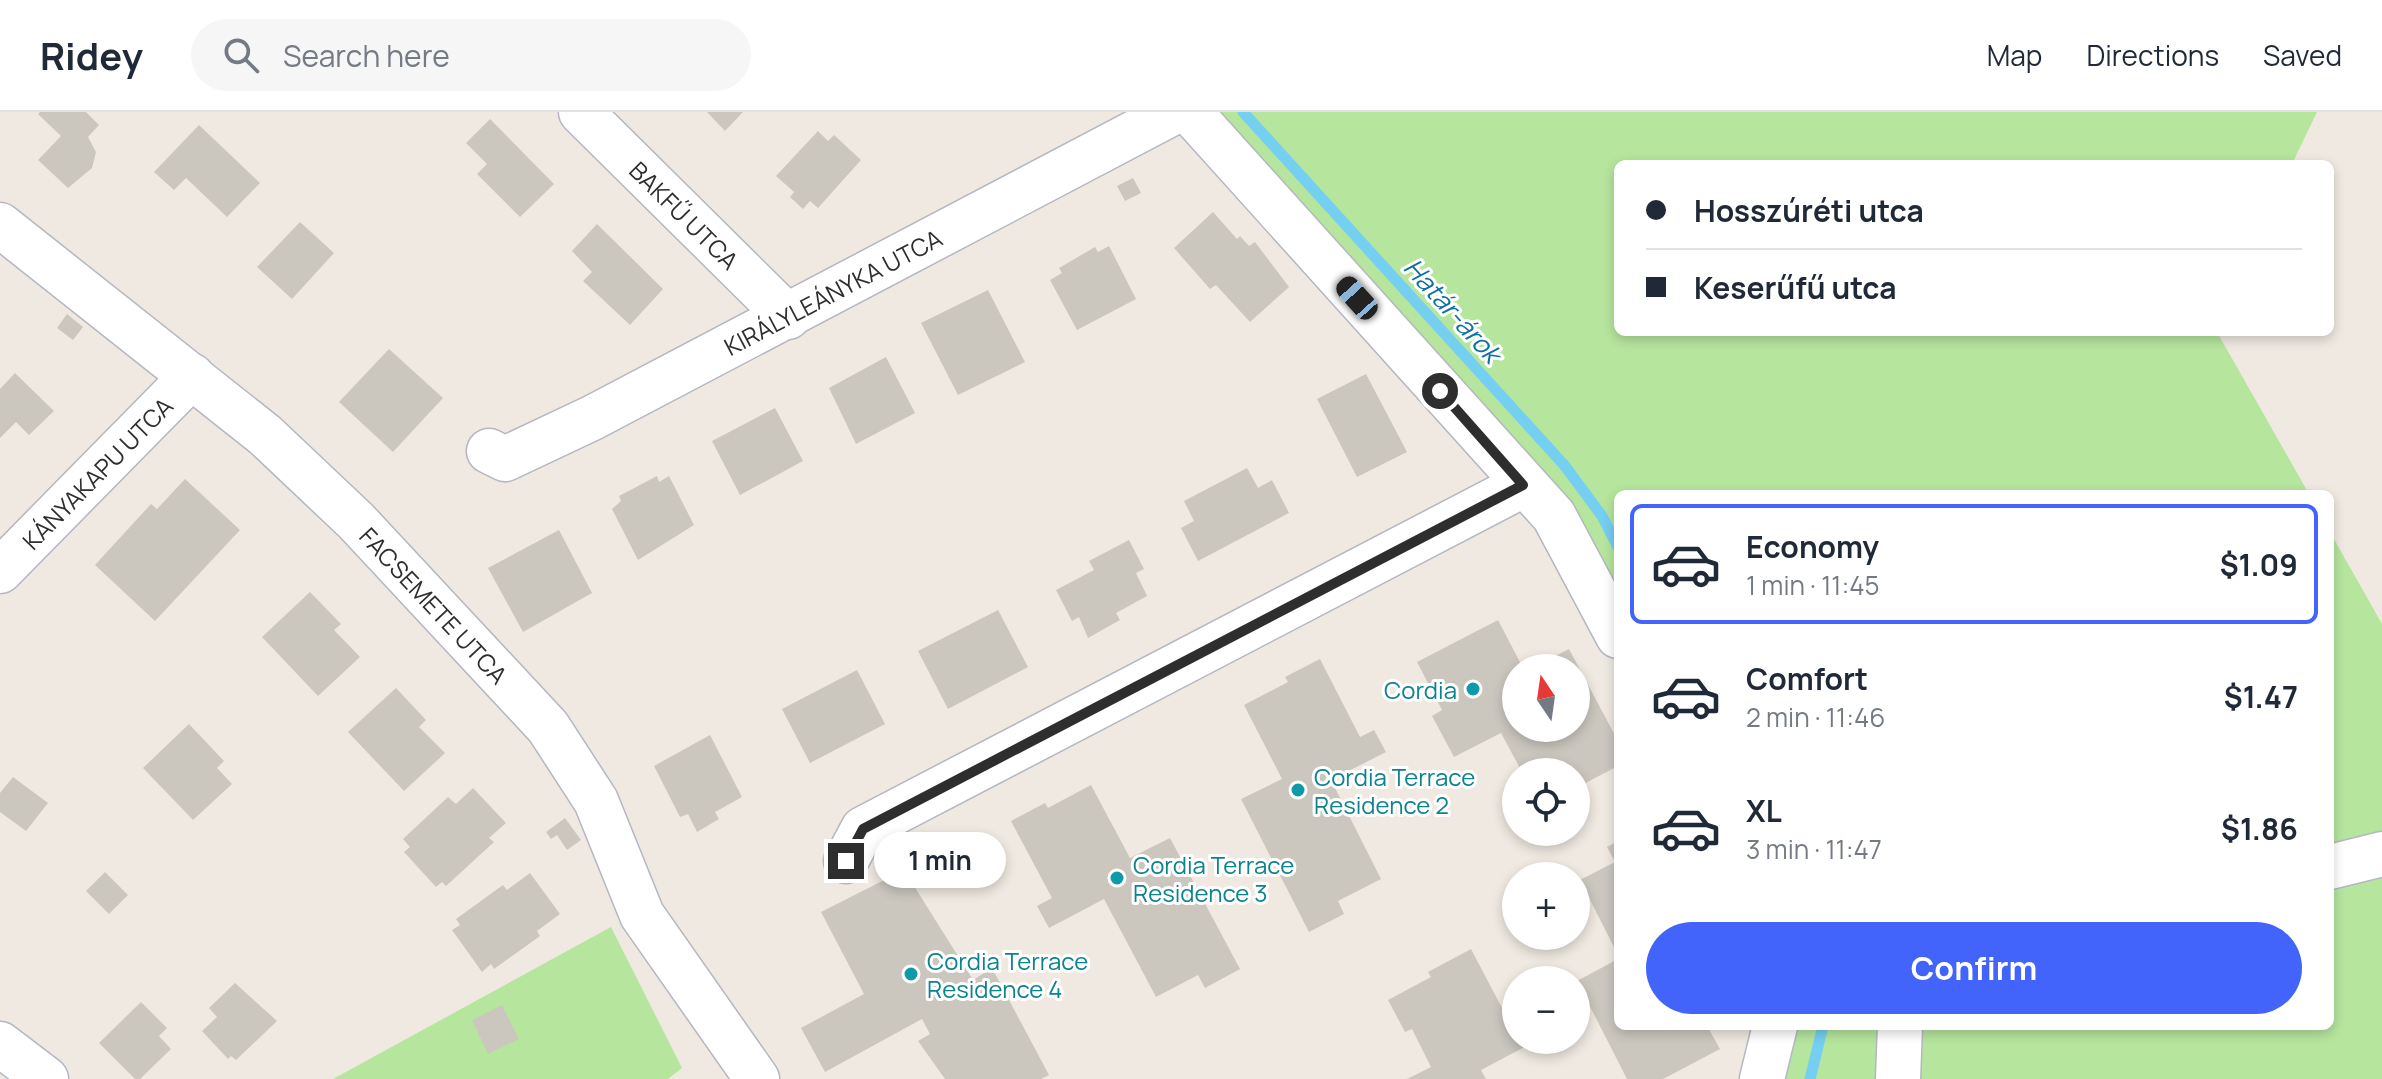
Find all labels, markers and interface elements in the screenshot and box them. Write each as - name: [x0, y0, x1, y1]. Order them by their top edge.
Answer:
- search box: [191, 19, 751, 91]
- text: Ridey: [40, 29, 143, 81]
- icon: search: [219, 33, 263, 77]
- text: Search here: [283, 35, 450, 76]
- text: Map: [1987, 36, 2042, 74]
- text: Directions: [2086, 36, 2219, 74]
- text: Saved: [2263, 36, 2342, 74]
- street label: BAKFŰ UTCA: [623, 153, 746, 276]
- text: Hosszúréti utca: [1694, 190, 1924, 231]
- street label: KIRÁLYLEÁNYKA UTCA: [718, 221, 947, 362]
- water label: Határ-árok: [1396, 250, 1512, 373]
- text: Keserűfű utca: [1694, 267, 1897, 308]
- car: [1332, 272, 1382, 324]
- route start: [1422, 373, 1458, 409]
- street label: KÁNYAKAPU UTCA: [14, 389, 179, 556]
- street label: FACSEMETE UTCA: [353, 519, 515, 690]
- text: Economy: [1746, 526, 1879, 567]
- icon: car: [1650, 528, 1722, 600]
- text: $1.09: [2220, 544, 2298, 585]
- text: 1 min · 11:45: [1746, 567, 1880, 603]
- north arrow: [1502, 654, 1590, 742]
- map controls: [1502, 654, 1590, 1054]
- text: Comfort: [1746, 658, 1868, 699]
- icon: car: [1650, 660, 1722, 732]
- place label: Cordia: [1384, 673, 1457, 706]
- text: $1.47: [2224, 676, 2298, 717]
- marker: Cordia: [1464, 680, 1482, 698]
- text: 2 min · 11:46: [1746, 699, 1885, 735]
- button: locate: [1502, 758, 1590, 846]
- place label: Cordia Terrace Residence 2: [1314, 760, 1475, 821]
- marker: Cordia Terrace Residence 2: [1289, 781, 1307, 799]
- text: XL: [1746, 790, 1782, 831]
- icon: car: [1650, 792, 1722, 864]
- text: $1.86: [2221, 808, 2298, 849]
- text: 3 min · 11:47: [1746, 831, 1882, 867]
- callout: 1 min: [874, 833, 1006, 889]
- text: 1 min: [908, 842, 972, 878]
- route end: [828, 843, 864, 879]
- place label: Cordia Terrace Residence 3: [1133, 848, 1294, 909]
- button: +: [1502, 862, 1590, 950]
- marker: Cordia Terrace Residence 3: [1108, 869, 1126, 887]
- button: Confirm: [1646, 922, 2302, 1014]
- place label: Cordia Terrace Residence 4: [927, 944, 1088, 1005]
- marker: Cordia Terrace Residence 4: [902, 965, 920, 983]
- button: −: [1502, 966, 1590, 1054]

